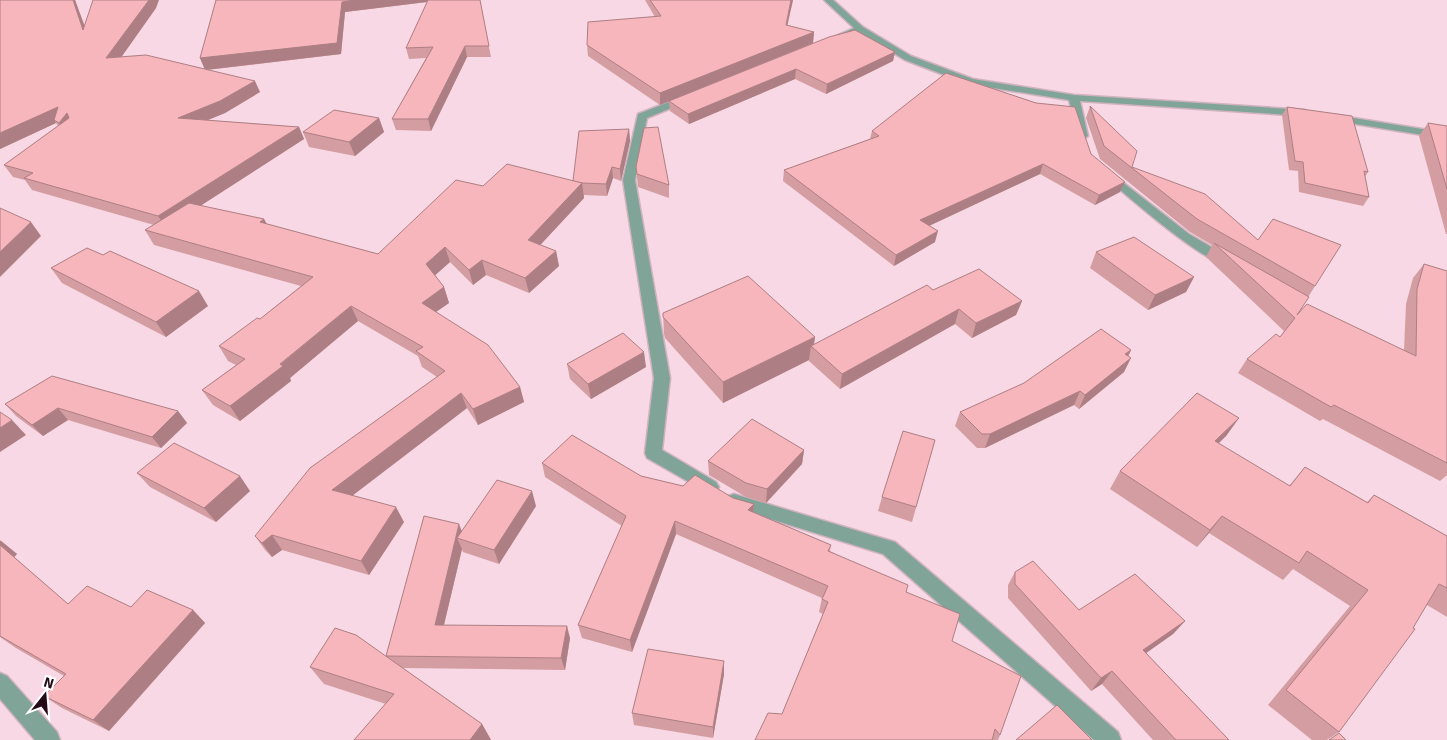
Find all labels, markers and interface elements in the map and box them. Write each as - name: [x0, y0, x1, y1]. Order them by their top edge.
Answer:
- north arrow: [20, 670, 70, 720]
- text: N: [42, 673, 56, 693]

